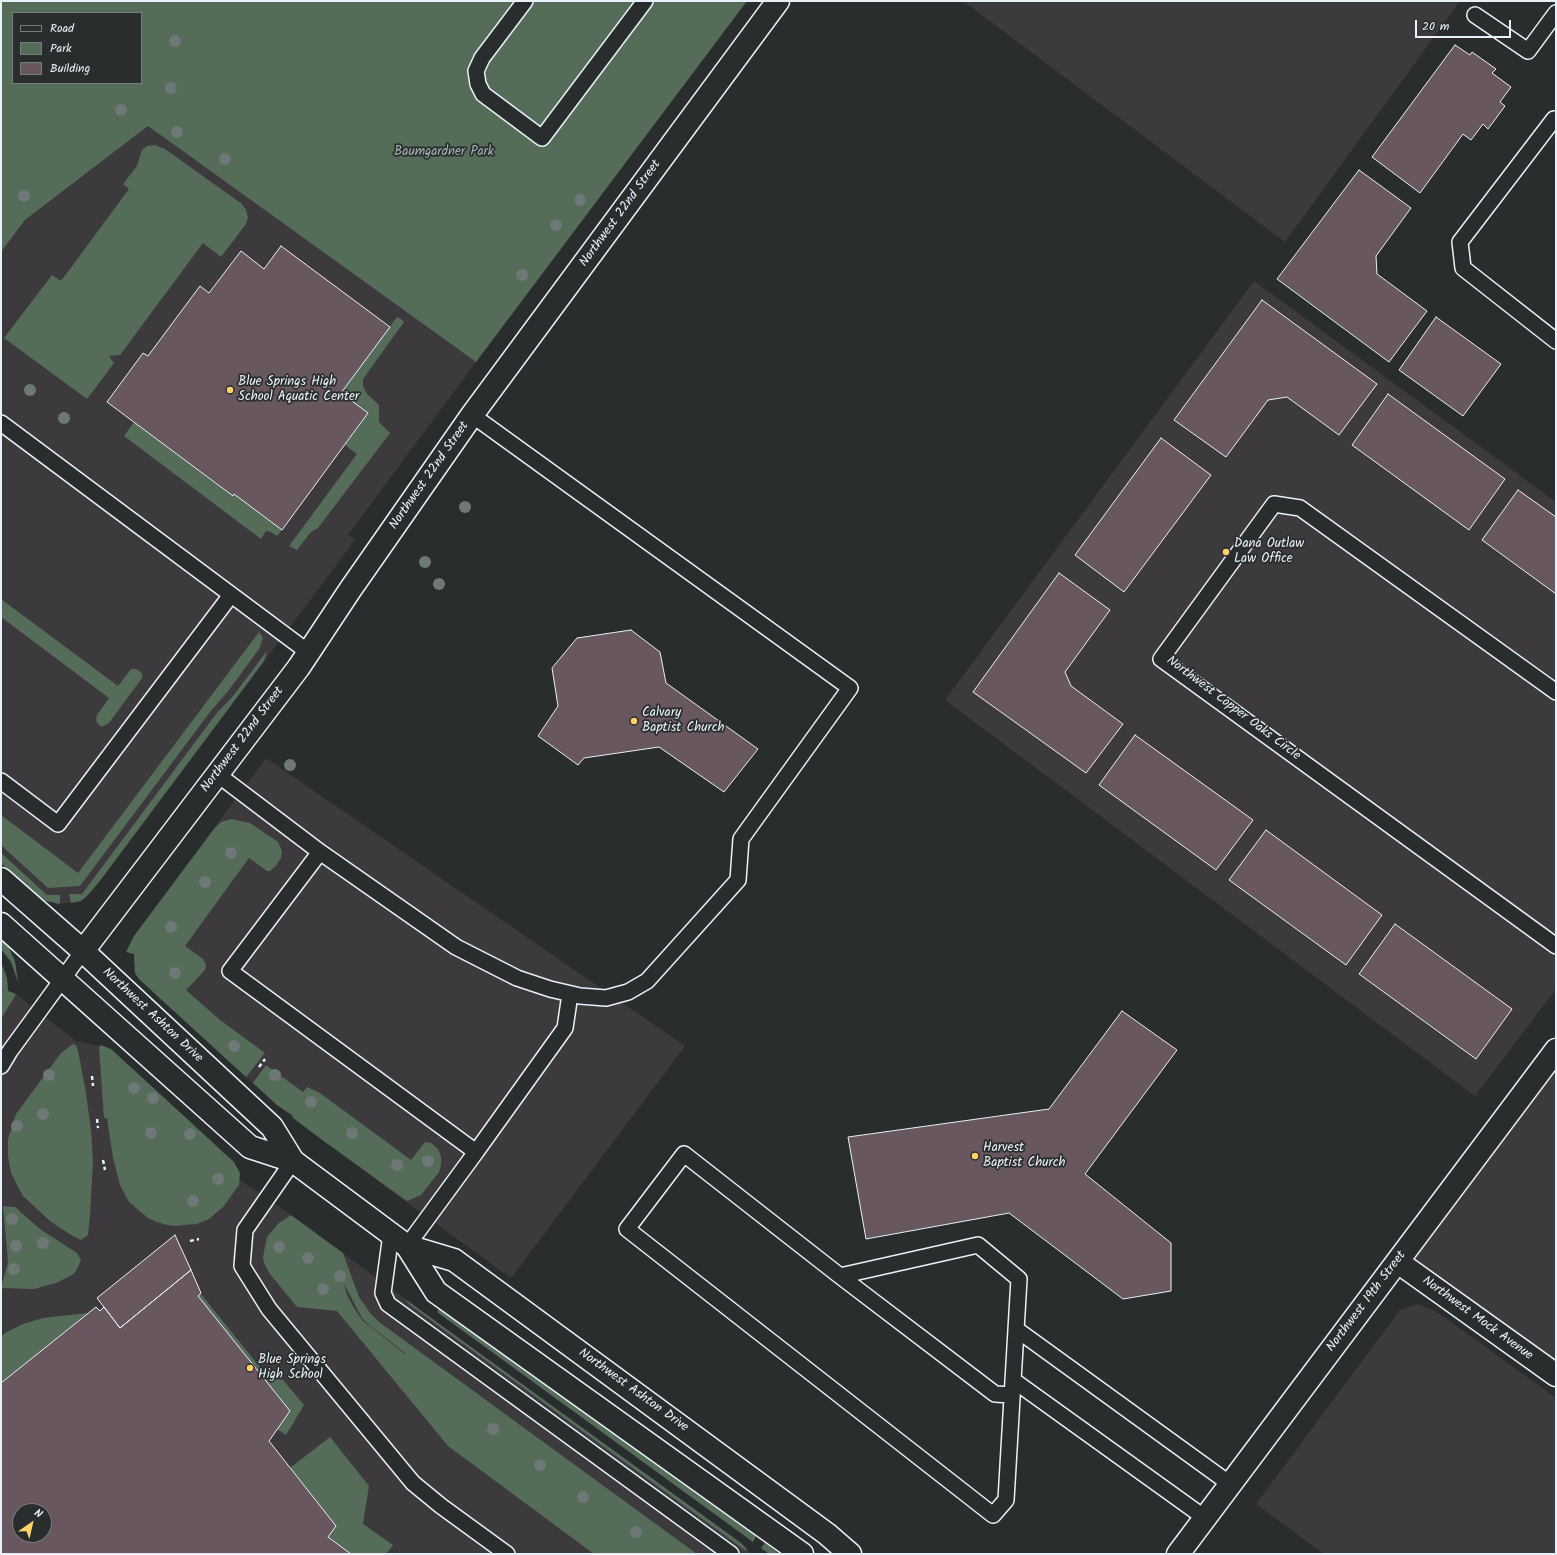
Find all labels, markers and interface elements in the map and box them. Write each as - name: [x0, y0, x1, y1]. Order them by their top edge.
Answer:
- legend: [12, 12, 142, 84]
- scale bar: [1417, 12, 1513, 38]
- text: 20 m: [1422, 17, 1449, 36]
- text: Road: [50, 19, 74, 38]
- text: Park: [50, 39, 72, 58]
- text: Building: [50, 59, 90, 78]
- park label: Baumgardner Park: [394, 145, 494, 161]
- street label: Northwest 22nd Street: [577, 158, 665, 270]
- place label: Blue Springs High School Aquatic Center: [238, 375, 359, 406]
- marker: Blue Springs High School Aquatic Center: [225, 385, 235, 395]
- street label: Northwest 22nd Street: [387, 419, 473, 533]
- place label: Dana Outlaw Law Office: [1234, 537, 1304, 568]
- marker: Dana Outlaw Law Office: [1221, 547, 1231, 557]
- street label: Northwest Copper Oaks Circle: [1163, 653, 1303, 765]
- street label: Northwest 22nd Street: [198, 684, 288, 796]
- place label: Calvary Baptist Church: [642, 706, 725, 737]
- marker: Calvary Baptist Church: [629, 716, 639, 726]
- street label: Northwest Ashton Drive: [98, 965, 206, 1067]
- place label: Harvest Baptist Church: [983, 1141, 1066, 1172]
- marker: Harvest Baptist Church: [970, 1151, 980, 1161]
- street label: Northwest 19th Street: [1324, 1249, 1410, 1355]
- street label: Northwest Mock Avenue: [1419, 1274, 1535, 1364]
- street label: Northwest Ashton Drive: [575, 1346, 691, 1436]
- place label: Blue Springs High School: [258, 1353, 326, 1384]
- marker: Blue Springs High School: [245, 1363, 255, 1373]
- north arrow: [12, 1503, 52, 1543]
- text: N: [30, 1504, 46, 1523]

